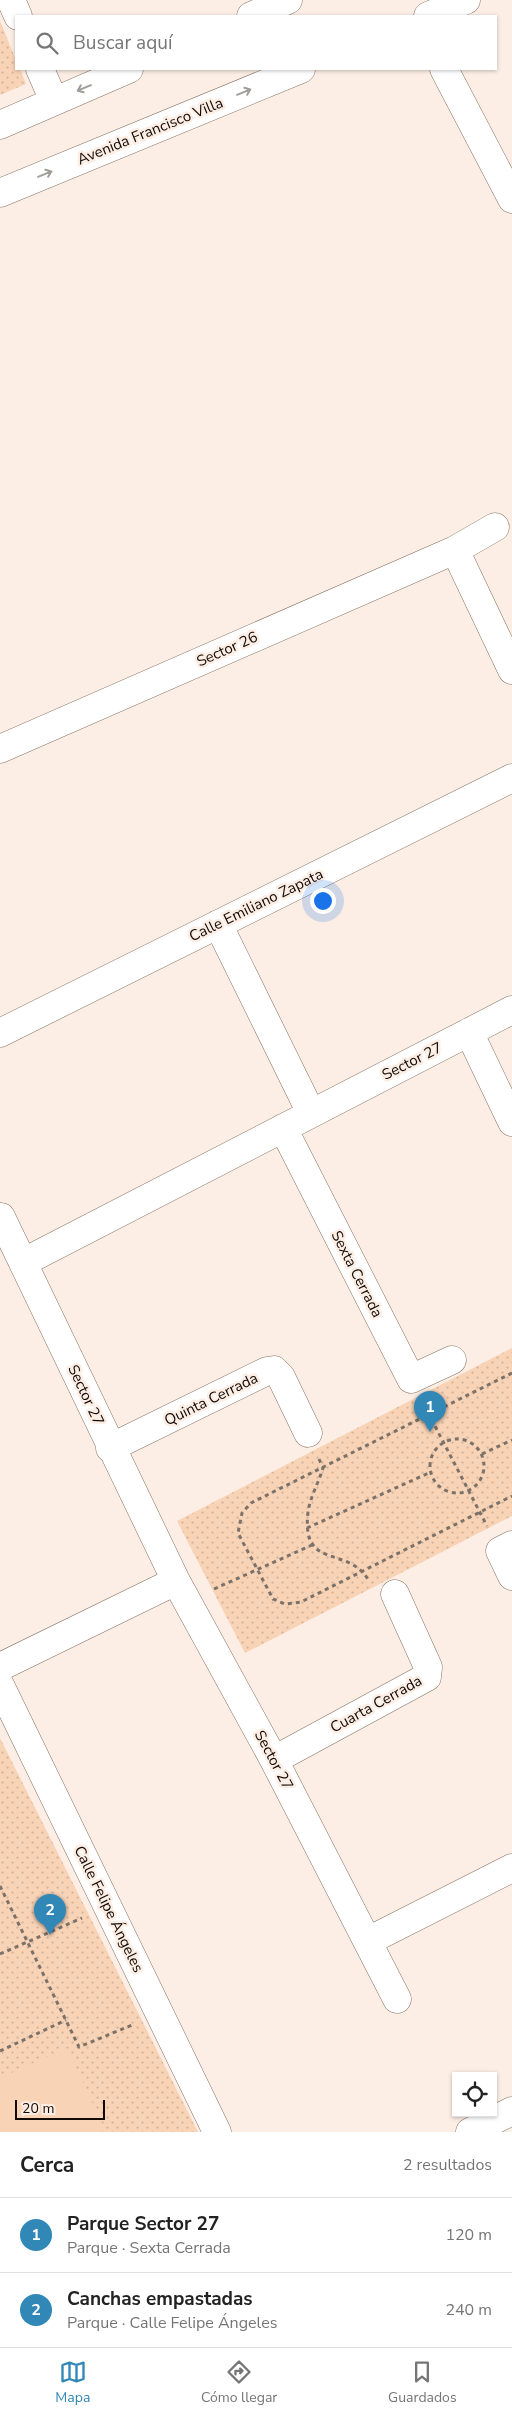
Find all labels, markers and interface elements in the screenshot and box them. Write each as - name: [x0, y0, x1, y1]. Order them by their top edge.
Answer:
- search box: [15, 15, 497, 70]
- icon: search: [33, 29, 61, 57]
- text: Buscar aquí: [73, 30, 172, 56]
- one-way arrow: [77, 84, 92, 93]
- one-way arrow: [236, 87, 251, 97]
- street label: Avenida Francisco Villa: [74, 93, 226, 169]
- one-way arrow: [37, 169, 52, 178]
- street label: Sector 26: [193, 627, 261, 671]
- street label: Calle Emiliano Zapata: [186, 864, 326, 946]
- your location: [310, 888, 336, 914]
- street label: Sector 27: [379, 1037, 445, 1085]
- street label: Sexta Cerrada: [327, 1227, 387, 1321]
- street label: Sector 27: [63, 1361, 109, 1429]
- street label: Quinta Cerrada: [161, 1368, 261, 1430]
- pin: 1: [414, 1391, 446, 1432]
- street label: Cuarta Cerrada: [327, 1671, 425, 1737]
- street label: Sector 27: [250, 1727, 298, 1793]
- street label: Calle Felipe Ángeles: [70, 1842, 148, 1976]
- pin: 2: [34, 1894, 66, 1935]
- map controls: [452, 2072, 497, 2117]
- button: locate: [452, 2072, 497, 2117]
- scale bar: [15, 2097, 105, 2120]
- text: 20 m: [22, 2099, 54, 2118]
- text: Cerca: [20, 2151, 74, 2179]
- text: 2 resultados: [403, 2154, 492, 2176]
- text: Parque Sector 27: [67, 2211, 219, 2237]
- text: 1: [31, 2224, 41, 2246]
- text: 120 m: [445, 2224, 492, 2246]
- text: Parque · Sexta Cerrada: [67, 2237, 231, 2259]
- text: Canchas empastadas: [67, 2286, 253, 2312]
- text: 2: [31, 2299, 41, 2321]
- text: 240 m: [445, 2299, 492, 2321]
- text: Parque · Calle Felipe Ángeles: [67, 2312, 277, 2334]
- tab: Mapa: [55, 2358, 90, 2407]
- tab: Cómo llegar: [201, 2358, 277, 2407]
- tab: Guardados: [388, 2358, 457, 2407]

